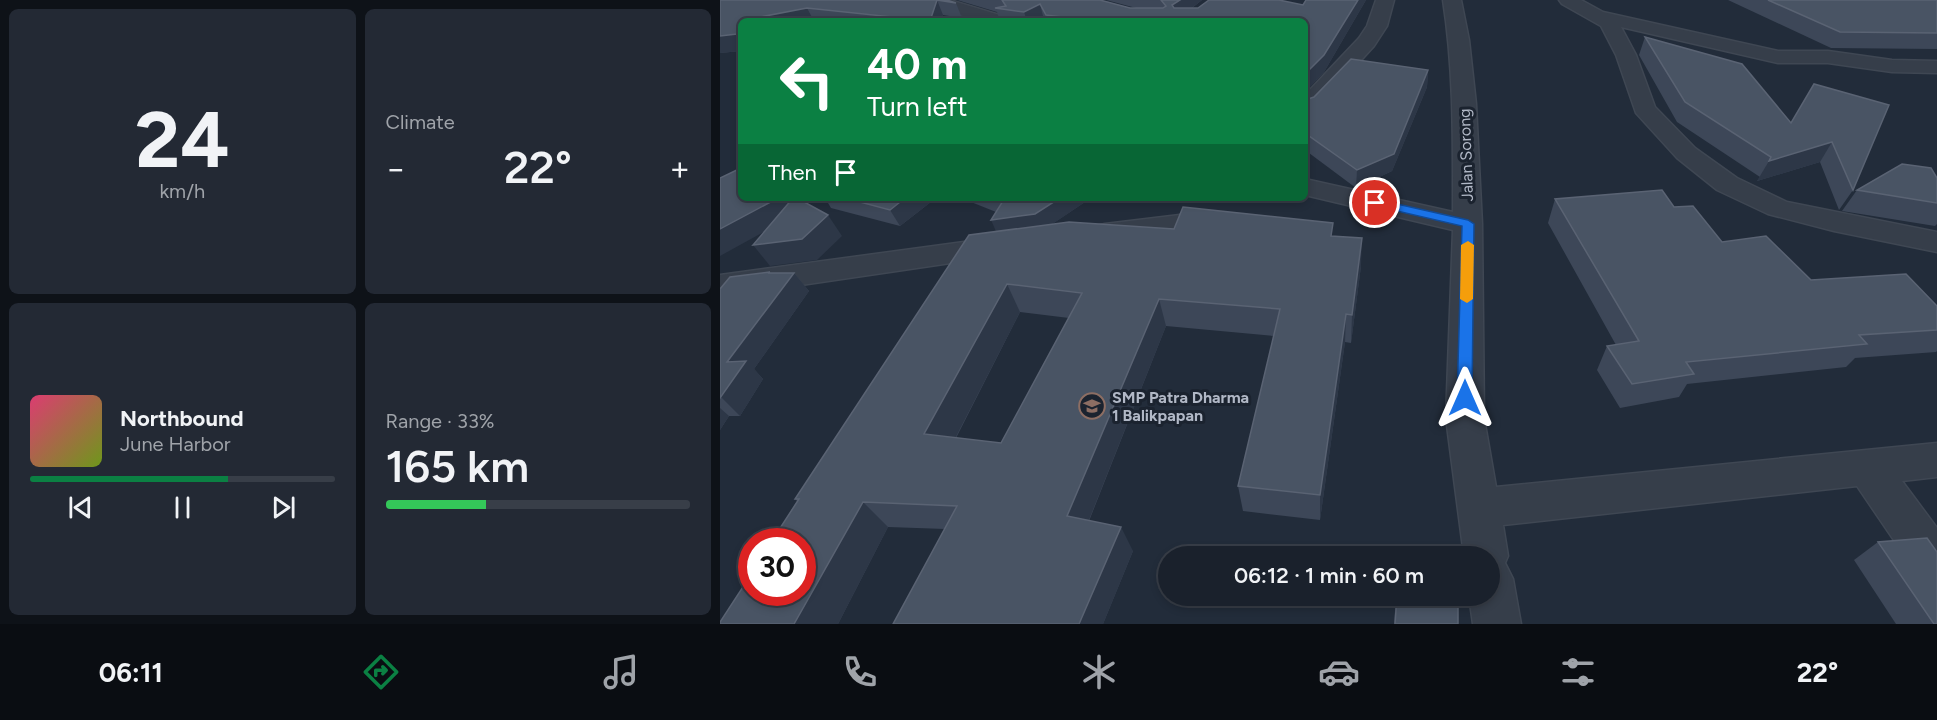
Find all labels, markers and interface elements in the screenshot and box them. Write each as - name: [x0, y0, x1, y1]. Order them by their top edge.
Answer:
- text: 40 m: [867, 39, 967, 90]
- icon: left: [768, 42, 846, 120]
- text: Turn left: [867, 90, 967, 123]
- text: 24: [135, 93, 230, 187]
- street label: Jalan Sorong: [1455, 108, 1477, 202]
- text: Climate: [386, 110, 455, 134]
- text: 22°: [504, 140, 572, 194]
- text: −: [386, 149, 406, 188]
- text: +: [669, 149, 690, 188]
- icon: arrive: [829, 156, 862, 189]
- text: Then: [768, 159, 817, 186]
- pin: [1349, 177, 1400, 228]
- text: km/h: [159, 179, 205, 203]
- icon: arrive: [1358, 186, 1391, 219]
- position arrow: [1433, 366, 1497, 430]
- place label: SMP Patra Dharma 1 Balikpapan: [1112, 388, 1249, 425]
- school or university icon: SMP Patra Dharma 1 Balikpapan: [1077, 391, 1107, 421]
- text: Northbound: [120, 405, 244, 432]
- text: Range · 33%: [386, 409, 494, 433]
- text: June Harbor: [120, 432, 231, 456]
- text: 165 km: [386, 439, 529, 493]
- icon: previous: [64, 491, 97, 524]
- icon: pause: [166, 491, 199, 524]
- icon: next: [267, 491, 300, 524]
- speed limit sign: 30: [738, 528, 816, 606]
- text: 06:12 · 1 min · 60 m: [1234, 562, 1424, 589]
- icon: directions: [360, 651, 402, 693]
- icon: music: [600, 651, 642, 693]
- icon: phone: [839, 651, 881, 693]
- icon: climate: [1078, 651, 1120, 693]
- icon: car: [1318, 651, 1360, 693]
- icon: filters: [1557, 651, 1599, 693]
- text: 06:11: [99, 656, 163, 689]
- text: 22°: [1797, 656, 1838, 689]

